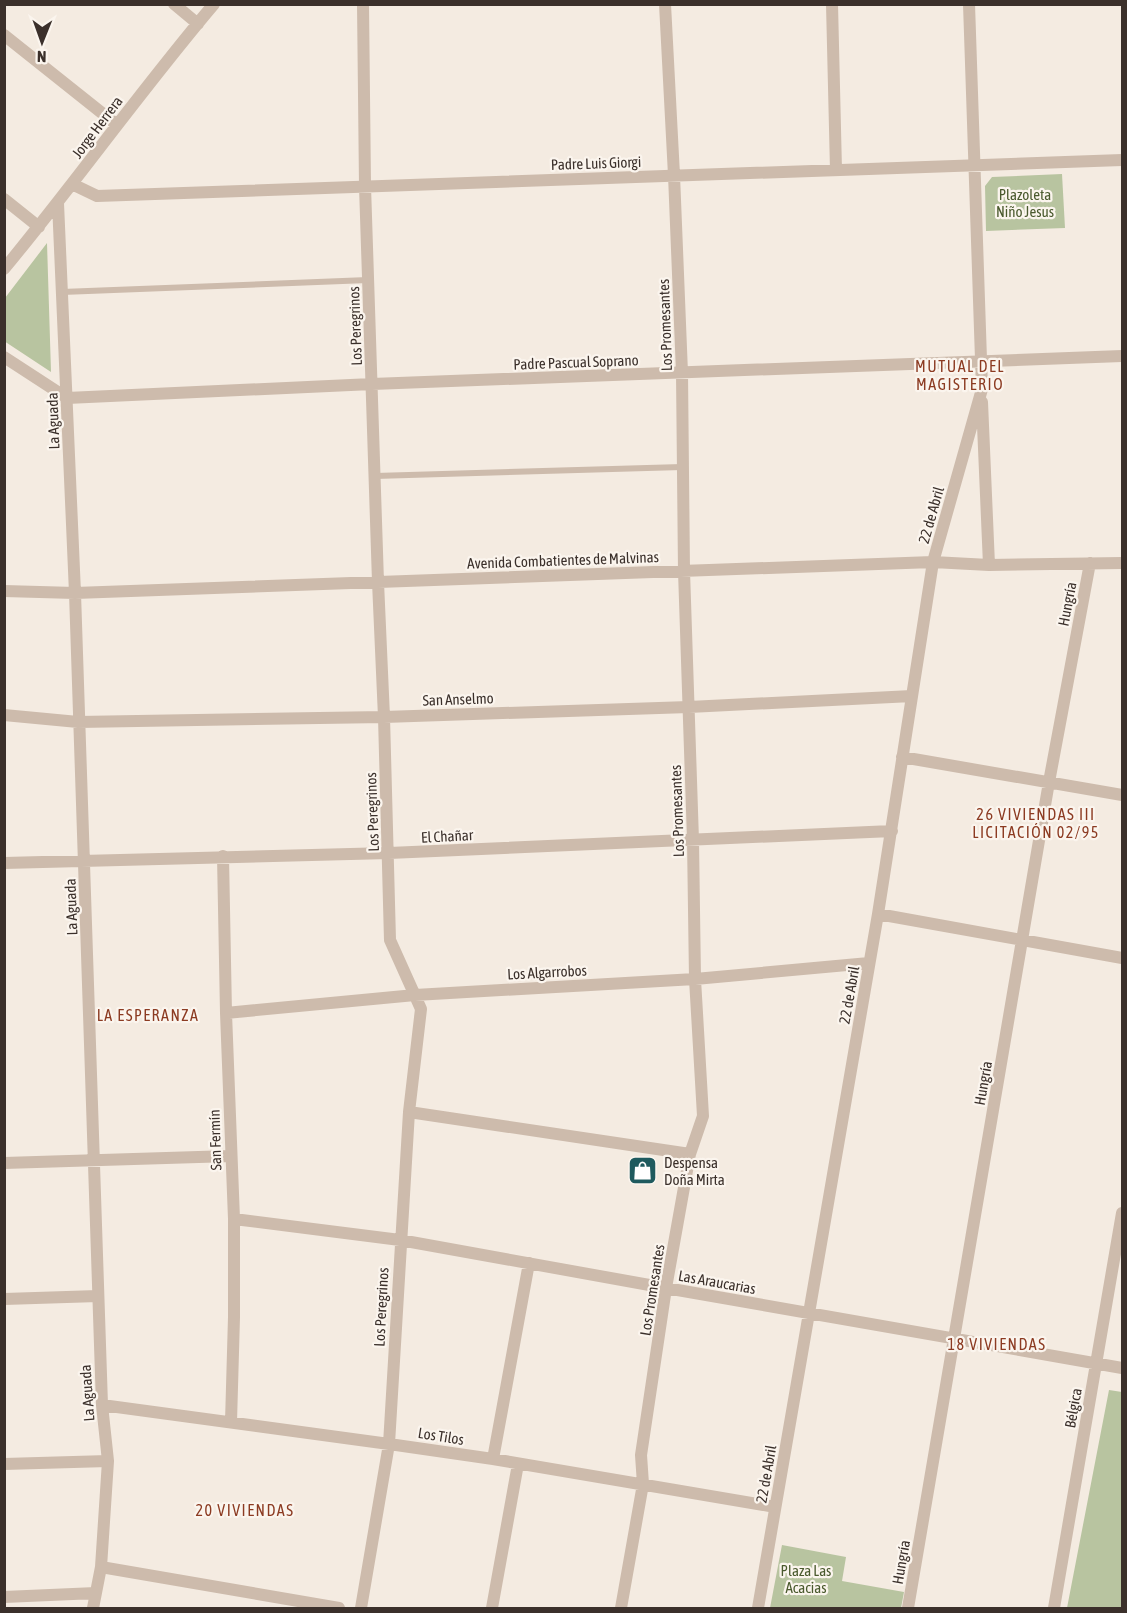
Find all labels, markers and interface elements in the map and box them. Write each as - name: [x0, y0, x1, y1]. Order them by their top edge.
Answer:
- north arrow: [12, 12, 72, 72]
- text: N: [37, 48, 47, 66]
- street label: Jorge Herrera: [68, 93, 126, 161]
- street label: Padre Luis Giorgi: [550, 153, 642, 173]
- park label: Plazoleta Niño Jesus: [996, 186, 1054, 220]
- street label: Los Promesantes: [655, 278, 675, 372]
- street label: Los Peregrinos: [345, 286, 365, 366]
- street label: Padre Pascual Soprano: [513, 351, 639, 373]
- district label: MUTUAL DEL MAGISTERIO: [915, 357, 1005, 393]
- street label: La Aguada: [44, 392, 62, 450]
- street label: 22 de Abril: [915, 485, 947, 545]
- street label: Avenida Combatientes de Malvinas: [467, 548, 659, 572]
- street label: Hungría: [1054, 581, 1080, 627]
- street label: San Anselmo: [422, 689, 494, 709]
- street label: Los Promesantes: [667, 764, 687, 858]
- street label: Los Peregrinos: [362, 772, 382, 852]
- district label: 26 VIVIENDAS III LICITACIÓN 02/95: [972, 805, 1100, 841]
- street label: El Chañar: [421, 826, 474, 846]
- street label: La Aguada: [62, 878, 80, 936]
- street label: Los Algarrobos: [507, 961, 587, 983]
- street label: 22 de Abril: [836, 965, 862, 1025]
- district label: LA ESPERANZA: [97, 1006, 199, 1024]
- street label: Hungría: [971, 1060, 995, 1106]
- street label: San Fermín: [205, 1109, 225, 1171]
- place label: Despensa Doña Mirta: [664, 1154, 725, 1188]
- shop icon: Despensa Doña Mirta: [627, 1155, 659, 1187]
- street label: Los Promesantes: [636, 1243, 668, 1337]
- street label: Los Peregrinos: [370, 1267, 392, 1347]
- street label: Las Araucarias: [677, 1267, 757, 1297]
- district label: 18 VIVIENDAS: [948, 1335, 1046, 1353]
- street label: La Aguada: [77, 1364, 97, 1422]
- street label: Bélgica: [1061, 1387, 1085, 1429]
- street label: Los Tilos: [417, 1424, 465, 1448]
- street label: 22 de Abril: [753, 1444, 779, 1504]
- district label: 20 VIVIENDAS: [196, 1501, 294, 1519]
- street label: Hungría: [889, 1539, 913, 1585]
- park label: Plaza Las Acacias: [781, 1562, 831, 1596]

